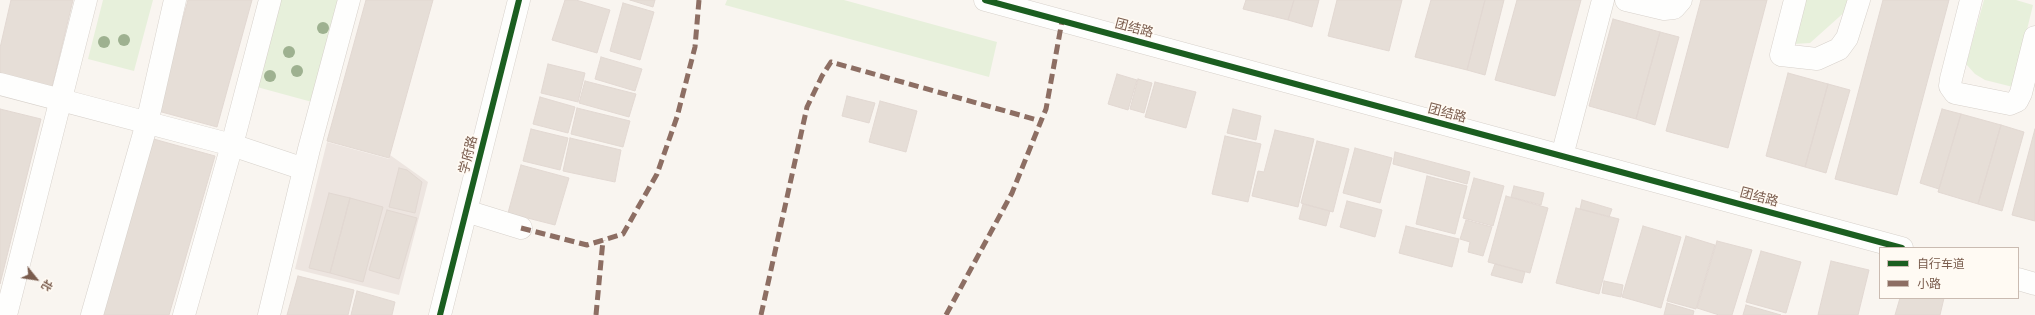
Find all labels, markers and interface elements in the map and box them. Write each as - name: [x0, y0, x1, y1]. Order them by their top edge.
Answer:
- street label: 团结路: [1113, 16, 1155, 42]
- street label: 团结路: [1426, 101, 1468, 127]
- street label: 学府路: [457, 134, 481, 176]
- street label: 团结路: [1738, 185, 1780, 211]
- legend: [1879, 247, 2019, 299]
- text: 自行车道: [1917, 257, 1965, 272]
- north arrow: [16, 259, 56, 299]
- text: 北: [38, 277, 55, 293]
- text: 小路: [1917, 277, 1941, 292]

